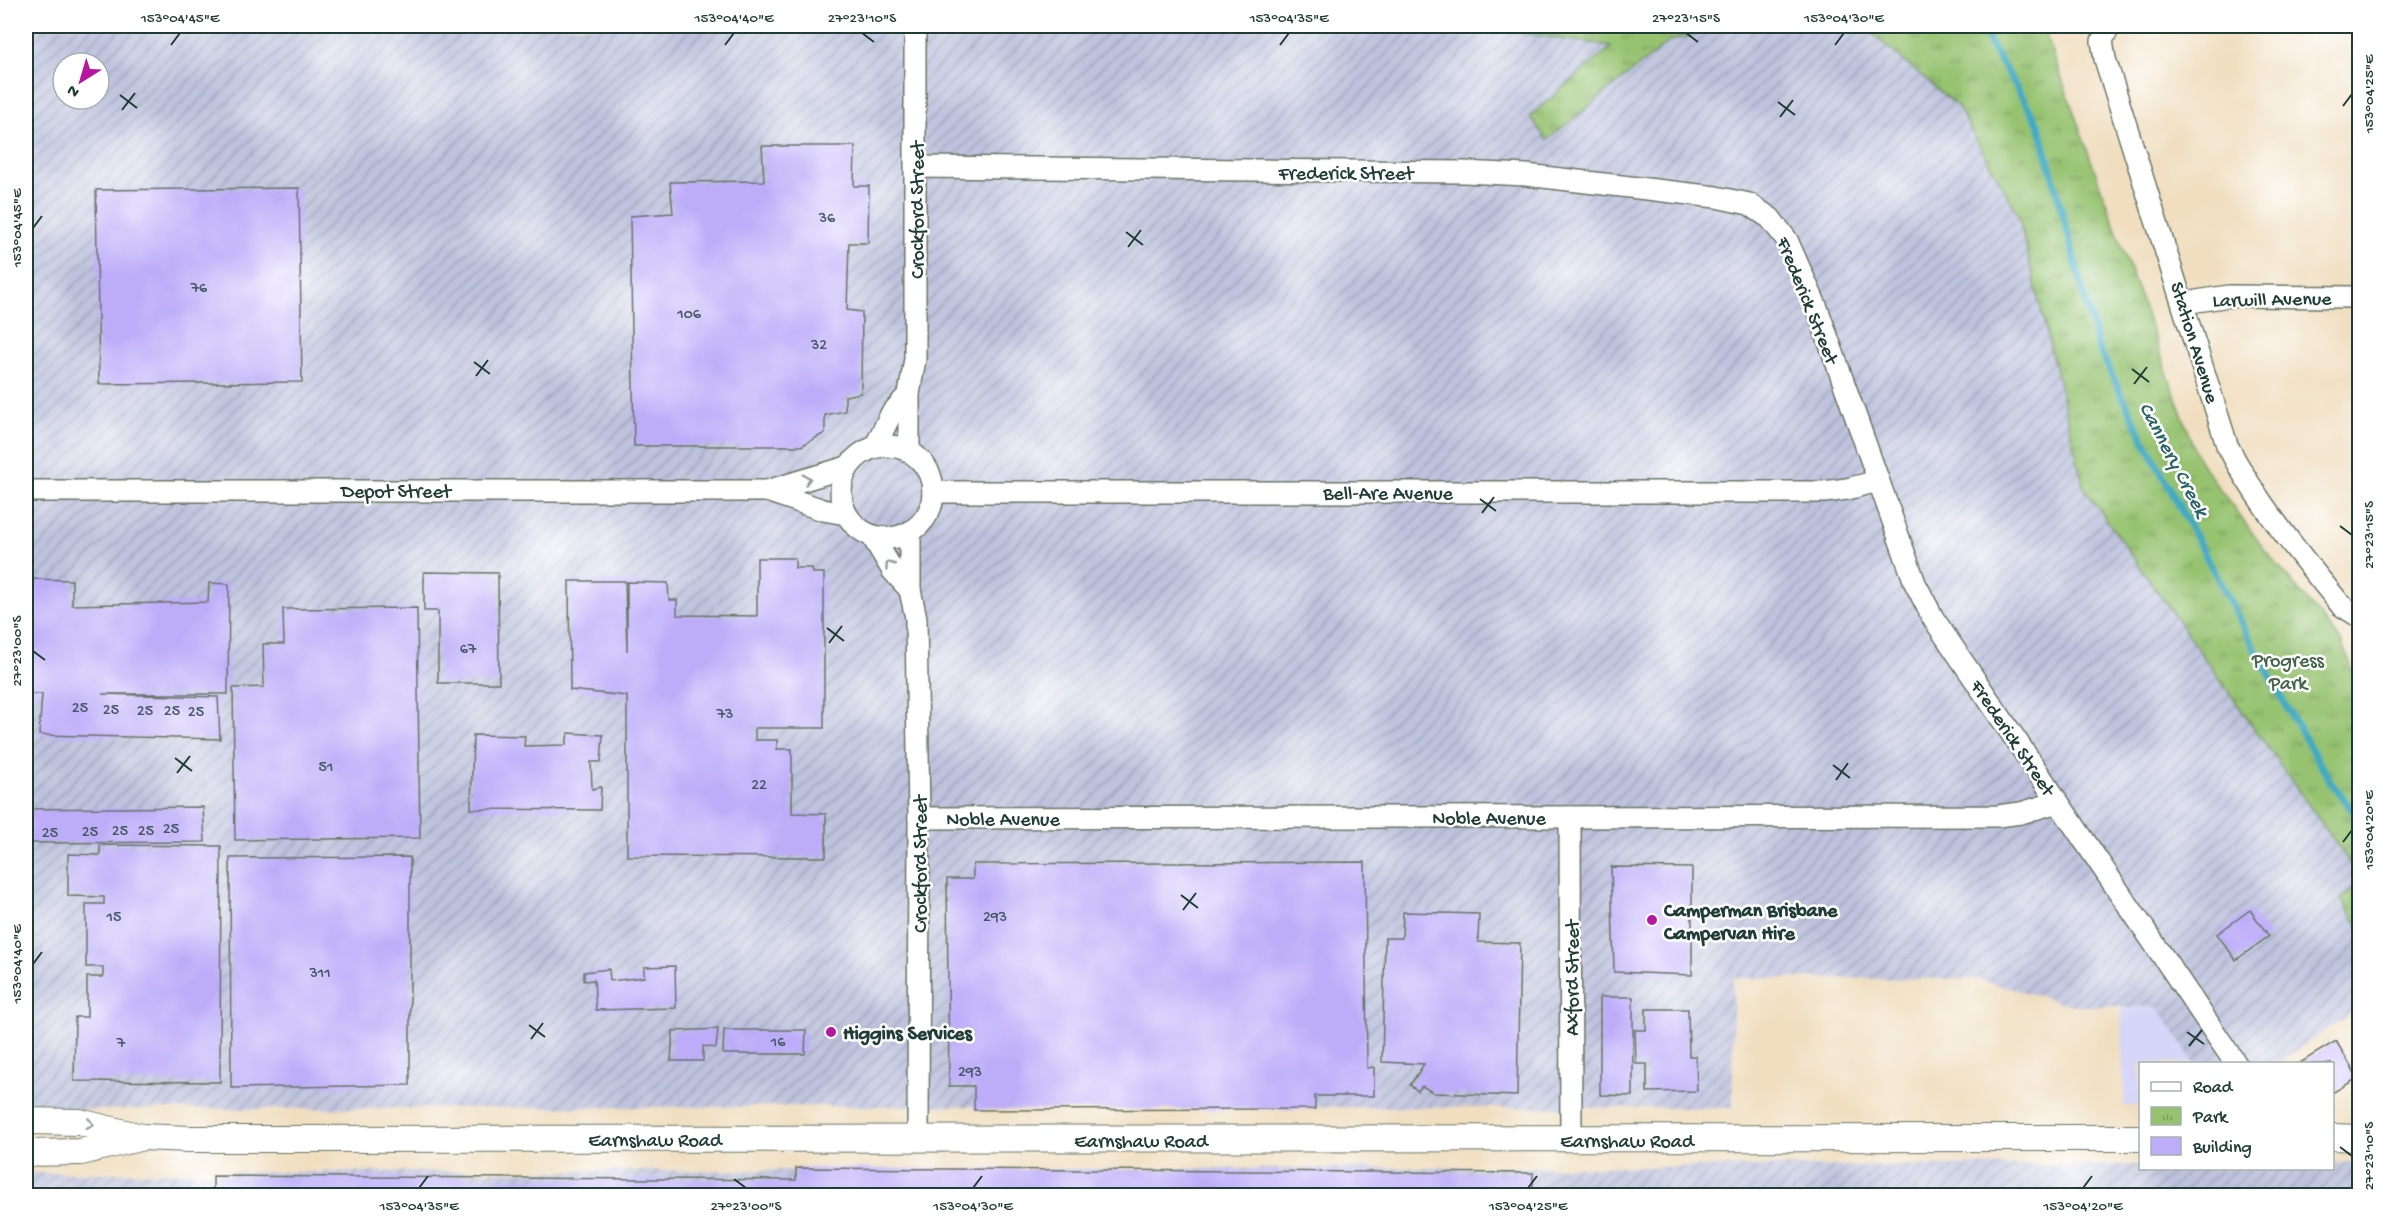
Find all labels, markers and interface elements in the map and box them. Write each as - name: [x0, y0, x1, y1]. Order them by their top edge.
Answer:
- text: 153°04'45"E: [140, 10, 220, 28]
- text: 153°04'40"E: [693, 10, 774, 28]
- text: 27°23'10"S: [828, 10, 896, 28]
- text: 153°04'35"E: [1248, 10, 1329, 28]
- text: 27°23'15"S: [1652, 10, 1720, 28]
- text: 153°04'30"E: [1803, 10, 1885, 28]
- north arrow: [51, 51, 111, 111]
- text: 153°04'25"E: [2361, 54, 2379, 134]
- text: N: [64, 79, 84, 101]
- street label: Crockford Street: [908, 139, 931, 279]
- street label: Frederick Street: [1278, 164, 1415, 187]
- text: 153°04'45"E: [9, 188, 27, 268]
- house number: 36: [818, 210, 836, 229]
- street label: Frederick Street: [1769, 234, 1842, 370]
- house number: 76: [190, 280, 208, 299]
- street label: Station Avenue: [2163, 280, 2222, 407]
- street label: Larwill Avenue: [2212, 289, 2332, 314]
- house number: 106: [676, 306, 702, 325]
- house number: 32: [810, 337, 827, 356]
- water label: Cannery Creek: [2131, 399, 2214, 525]
- one-way arrow: [802, 474, 812, 487]
- street label: Depot Street: [339, 482, 453, 505]
- street label: Bell-Are Avenue: [1322, 484, 1454, 507]
- text: 27°23'15"S: [2361, 501, 2379, 569]
- one-way arrow: [885, 560, 896, 571]
- text: 27°23'00"S: [9, 615, 27, 687]
- house number: 67: [460, 641, 477, 660]
- park label: Progress Park: [2251, 651, 2325, 697]
- street label: Frederick Street: [1963, 676, 2059, 803]
- house number: 25: [72, 700, 88, 719]
- house number: 25: [103, 702, 119, 721]
- house number: 25: [137, 703, 153, 722]
- house number: 25: [164, 703, 180, 722]
- house number: 25: [188, 704, 204, 723]
- house number: 73: [716, 706, 733, 725]
- house number: 51: [319, 759, 333, 778]
- house number: 22: [751, 777, 767, 796]
- text: 153°04'20"E: [2361, 790, 2379, 871]
- street label: Crockford Street: [911, 793, 934, 933]
- street label: Noble Avenue: [1432, 809, 1546, 832]
- street label: Noble Avenue: [946, 810, 1060, 833]
- house number: 25: [163, 821, 179, 840]
- house number: 25: [112, 823, 128, 842]
- house number: 25: [138, 823, 154, 842]
- house number: 25: [82, 824, 98, 843]
- house number: 25: [42, 825, 58, 844]
- place label: Camperman Brisbane Campervan Hire: [1663, 901, 1838, 947]
- house number: 15: [106, 909, 121, 928]
- house number: 293: [983, 909, 1007, 928]
- marker: Camperman Brisbane Campervan Hire: [1645, 913, 1659, 927]
- street label: Axford Street: [1563, 918, 1586, 1036]
- text: 153°04'40"E: [9, 924, 27, 1005]
- house number: 311: [308, 965, 331, 984]
- place label: Higgins Services: [843, 1024, 973, 1047]
- marker: Higgins Services: [824, 1025, 838, 1039]
- house number: 16: [770, 1034, 786, 1053]
- house number: 7: [116, 1035, 126, 1054]
- legend: [2139, 1062, 2334, 1170]
- house number: 293: [958, 1064, 982, 1083]
- text: Road: [2193, 1078, 2234, 1099]
- text: Park: [2192, 1108, 2229, 1129]
- one-way arrow: [85, 1117, 95, 1130]
- text: 27°23'10"S: [2361, 1122, 2379, 1190]
- street label: Earnshaw Road: [588, 1131, 724, 1154]
- street label: Earnshaw Road: [1074, 1132, 1210, 1155]
- street label: Earnshaw Road: [1560, 1132, 1696, 1155]
- text: Building: [2192, 1138, 2252, 1159]
- text: 153°04'35"E: [378, 1198, 459, 1216]
- text: 27°23'00"S: [710, 1198, 782, 1216]
- text: 153°04'30"E: [932, 1198, 1014, 1216]
- text: 153°04'25"E: [1488, 1198, 1568, 1216]
- text: 153°04'20"E: [2042, 1198, 2123, 1216]

